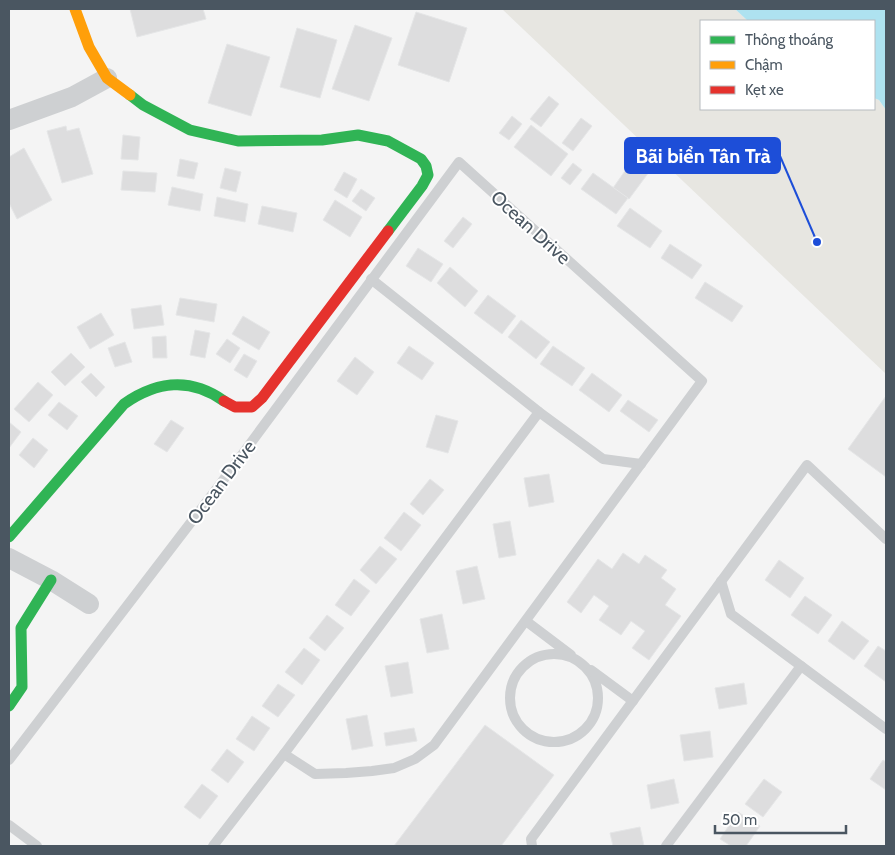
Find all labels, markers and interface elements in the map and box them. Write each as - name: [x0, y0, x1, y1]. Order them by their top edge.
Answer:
- legend: [700, 20, 875, 110]
- text: Thông thoáng: [745, 31, 834, 49]
- text: Chậm: [745, 56, 783, 74]
- text: Kẹt xe: [745, 81, 784, 99]
- callout: Bãi biển Tân Trà: [625, 138, 780, 173]
- text: Bãi biển Tân Trà: [635, 144, 771, 168]
- street label: Ocean Drive: [486, 186, 575, 269]
- street label: Ocean Drive: [182, 435, 261, 529]
- scale bar: [715, 802, 846, 834]
- text: 50 m: [722, 811, 757, 829]

